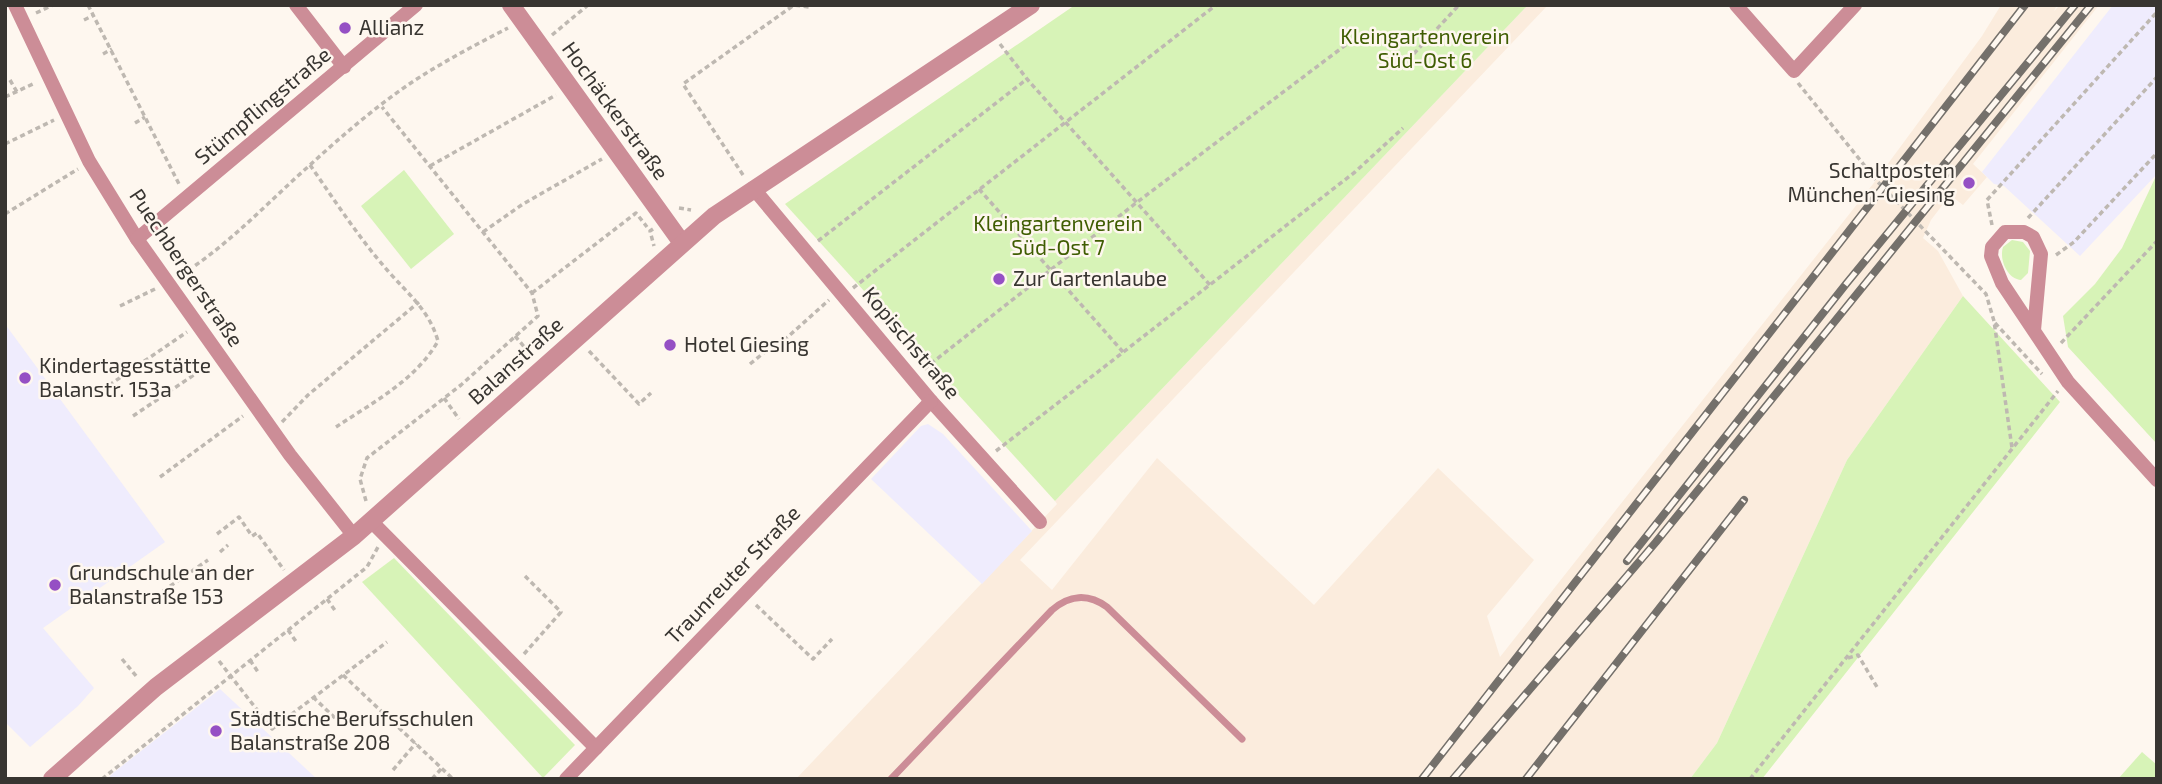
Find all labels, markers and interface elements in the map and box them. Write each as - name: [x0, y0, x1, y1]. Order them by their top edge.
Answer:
- place label: Allianz: [359, 14, 424, 39]
- marker: Allianz: [337, 20, 353, 36]
- park label: Kleingartenverein Süd-Ost 6: [1340, 23, 1510, 72]
- street label: Hochäckerstraße: [558, 36, 675, 184]
- street label: Stümpflingstraße: [189, 41, 335, 169]
- place label: Schaltposten München-Giesing: [1788, 157, 1955, 206]
- marker: Schaltposten München-Giesing: [1961, 175, 1977, 191]
- street label: Puechbergerstraße: [125, 183, 249, 351]
- park label: Kleingartenverein Süd-Ost 7: [973, 210, 1143, 259]
- place label: Zur Gartenlaube: [1013, 265, 1167, 290]
- marker: Zur Gartenlaube: [991, 271, 1007, 287]
- street label: Kopischstraße: [858, 281, 966, 403]
- street label: Balanstraße: [463, 311, 567, 409]
- place label: Hotel Giesing: [684, 331, 809, 356]
- marker: Hotel Giesing: [662, 337, 678, 353]
- place label: Kindertagesstätte Balanstr. 153a: [39, 352, 211, 401]
- marker: Kindertagesstätte Balanstr. 153a: [17, 370, 33, 386]
- street label: Traunreuter Straße: [659, 500, 804, 648]
- place label: Grundschule an der Balanstraße 153: [69, 559, 255, 608]
- marker: Grundschule an der Balanstraße 153: [47, 577, 63, 593]
- place label: Städtische Berufsschulen Balanstraße 208: [230, 705, 474, 754]
- marker: Städtische Berufsschulen Balanstraße 208: [208, 723, 224, 739]

